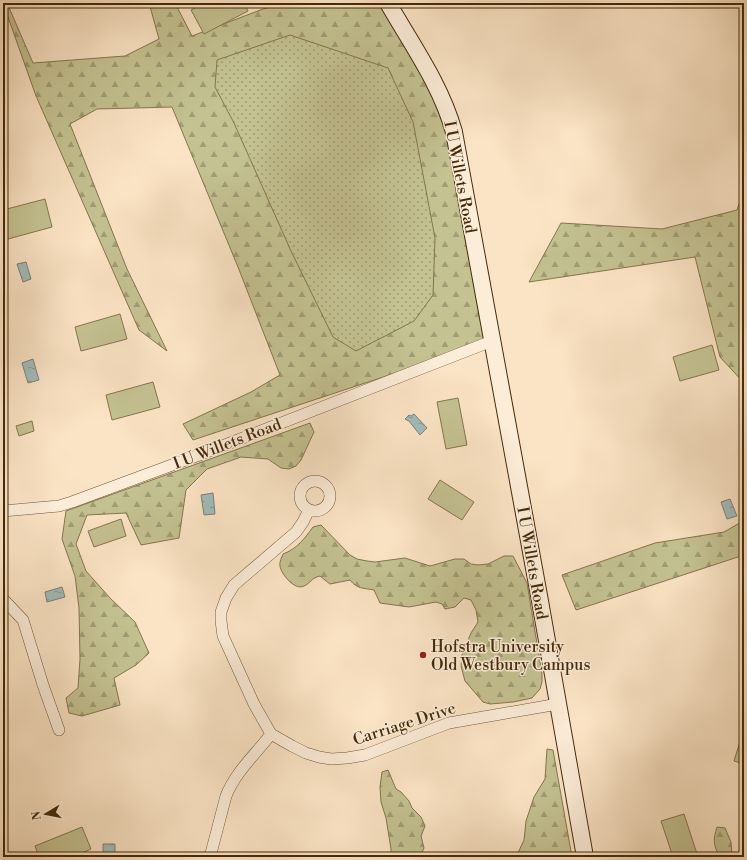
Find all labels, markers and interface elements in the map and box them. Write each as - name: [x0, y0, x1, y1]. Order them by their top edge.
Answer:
- street label: I U Willets Road: [439, 119, 481, 235]
- street label: I U Willets Road: [170, 414, 284, 474]
- street label: I U Willets Road: [512, 505, 552, 621]
- place label: Hofstra University Old Westbury Campus: [431, 637, 590, 675]
- marker: Hofstra University Old Westbury Campus: [418, 650, 428, 660]
- street label: Carriage Drive: [350, 698, 458, 750]
- north arrow: [26, 794, 66, 834]
- text: N: [29, 810, 45, 821]

